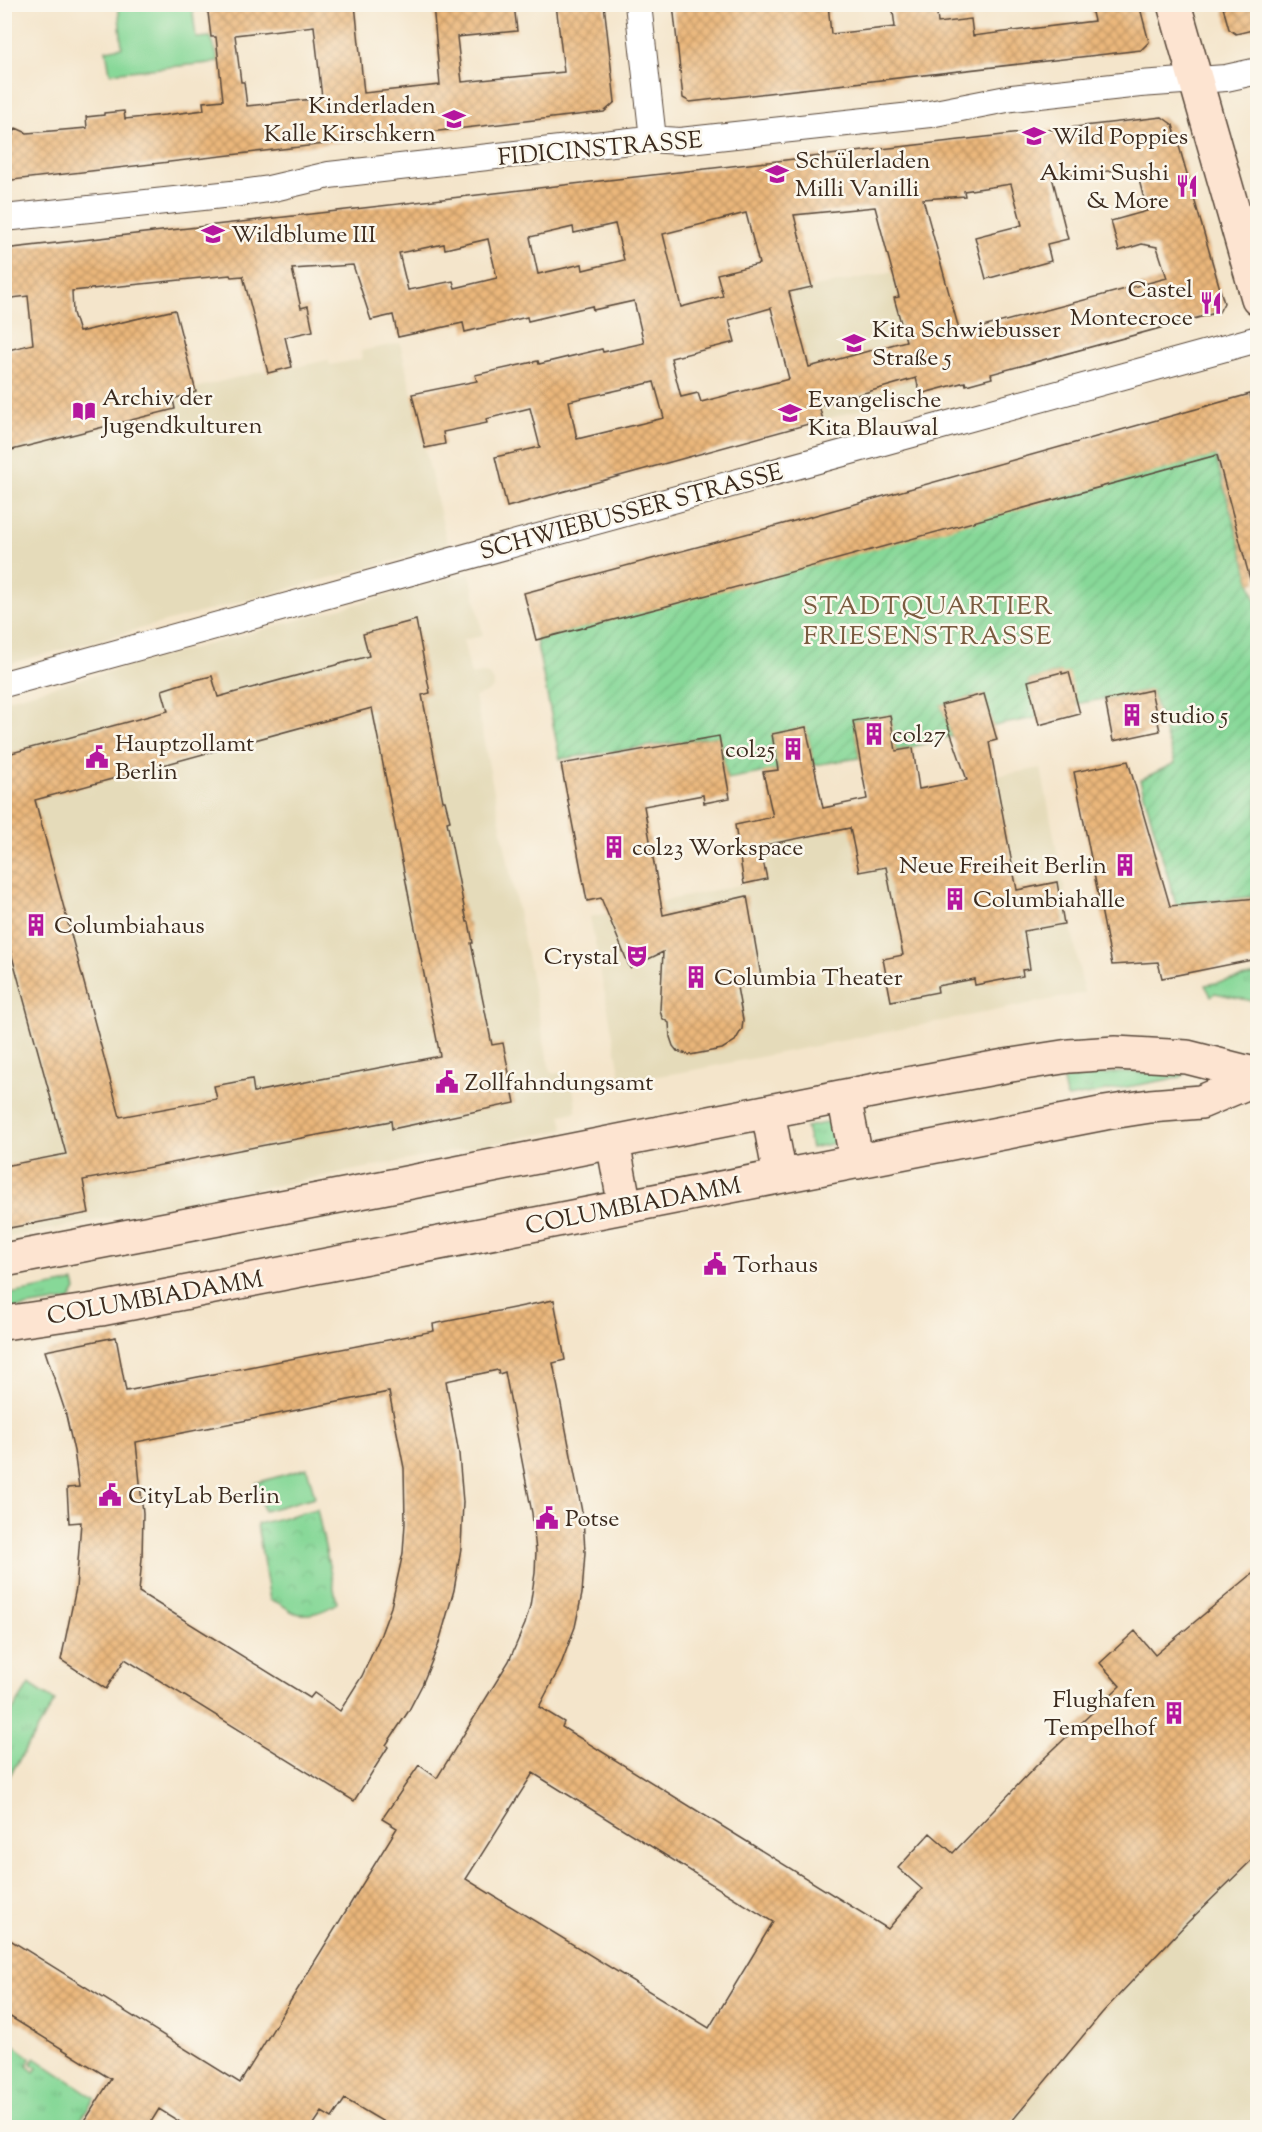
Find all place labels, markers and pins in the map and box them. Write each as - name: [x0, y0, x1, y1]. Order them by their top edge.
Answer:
- place label: Kinderladen Kalle Kirschkern: [264, 90, 436, 152]
- school or university icon: Kinderladen Kalle Kirschkern: [441, 106, 467, 132]
- place label: Wild Poppies: [1052, 121, 1188, 155]
- school or university icon: Wild Poppies: [1021, 123, 1047, 149]
- place label: Schülerladen Milli Vanilli: [795, 145, 930, 207]
- place label: Akimi Sushi & More: [1039, 157, 1169, 219]
- school or university icon: Schülerladen Milli Vanilli: [764, 161, 790, 187]
- restaurant icon: Akimi Sushi & More: [1174, 173, 1200, 199]
- place label: Wildblume III: [231, 219, 376, 253]
- school or university icon: Wildblume III: [200, 221, 226, 247]
- place label: Castel Montecroce: [1070, 274, 1193, 336]
- restaurant icon: Castel Montecroce: [1198, 290, 1224, 316]
- place label: Kita Schwiebusser Straße 5: [872, 314, 1061, 376]
- school or university icon: Kita Schwiebusser Straße 5: [841, 330, 867, 356]
- place label: Archiv der Jugendkulturen: [100, 382, 263, 444]
- place label: Evangelische Kita Blauwal: [808, 384, 941, 446]
- library icon: Archiv der Jugendkulturen: [71, 398, 97, 424]
- school or university icon: Evangelische Kita Blauwal: [777, 400, 803, 426]
- place label: studio 5: [1150, 700, 1228, 734]
- building icon: studio 5: [1119, 702, 1145, 728]
- place label: col27: [892, 719, 946, 753]
- building icon: col27: [861, 721, 887, 747]
- place label: Hauptzollamt Berlin: [115, 728, 254, 790]
- place label: col25: [725, 734, 775, 768]
- building icon: col25: [780, 736, 806, 762]
- public building icon: Hauptzollamt Berlin: [84, 744, 110, 770]
- place label: col23 Workspace: [632, 832, 804, 866]
- building icon: col23 Workspace: [601, 834, 627, 860]
- place label: Neue Freiheit Berlin: [899, 850, 1107, 884]
- building icon: Neue Freiheit Berlin: [1112, 852, 1138, 878]
- place label: Columbiahalle: [973, 884, 1125, 918]
- building icon: Columbiahalle: [942, 886, 968, 912]
- place label: Columbiahaus: [54, 910, 205, 944]
- building icon: Columbiahaus: [23, 912, 49, 938]
- place label: Crystal: [544, 941, 619, 975]
- theatre icon: Crystal: [624, 943, 650, 969]
- place label: Columbia Theater: [714, 962, 903, 996]
- building icon: Columbia Theater: [683, 964, 709, 990]
- place label: Zollfahndungsamt: [465, 1067, 653, 1101]
- public building icon: Zollfahndungsamt: [434, 1069, 460, 1095]
- place label: Torhaus: [733, 1249, 818, 1283]
- public building icon: Torhaus: [702, 1251, 728, 1277]
- place label: CityLab Berlin: [128, 1480, 280, 1514]
- public building icon: CityLab Berlin: [97, 1482, 123, 1508]
- place label: Potse: [565, 1503, 619, 1537]
- public building icon: Potse: [534, 1505, 560, 1531]
- place label: Flughafen Tempelhof: [1044, 1684, 1158, 1746]
- building icon: Flughafen Tempelhof: [1161, 1700, 1187, 1726]

